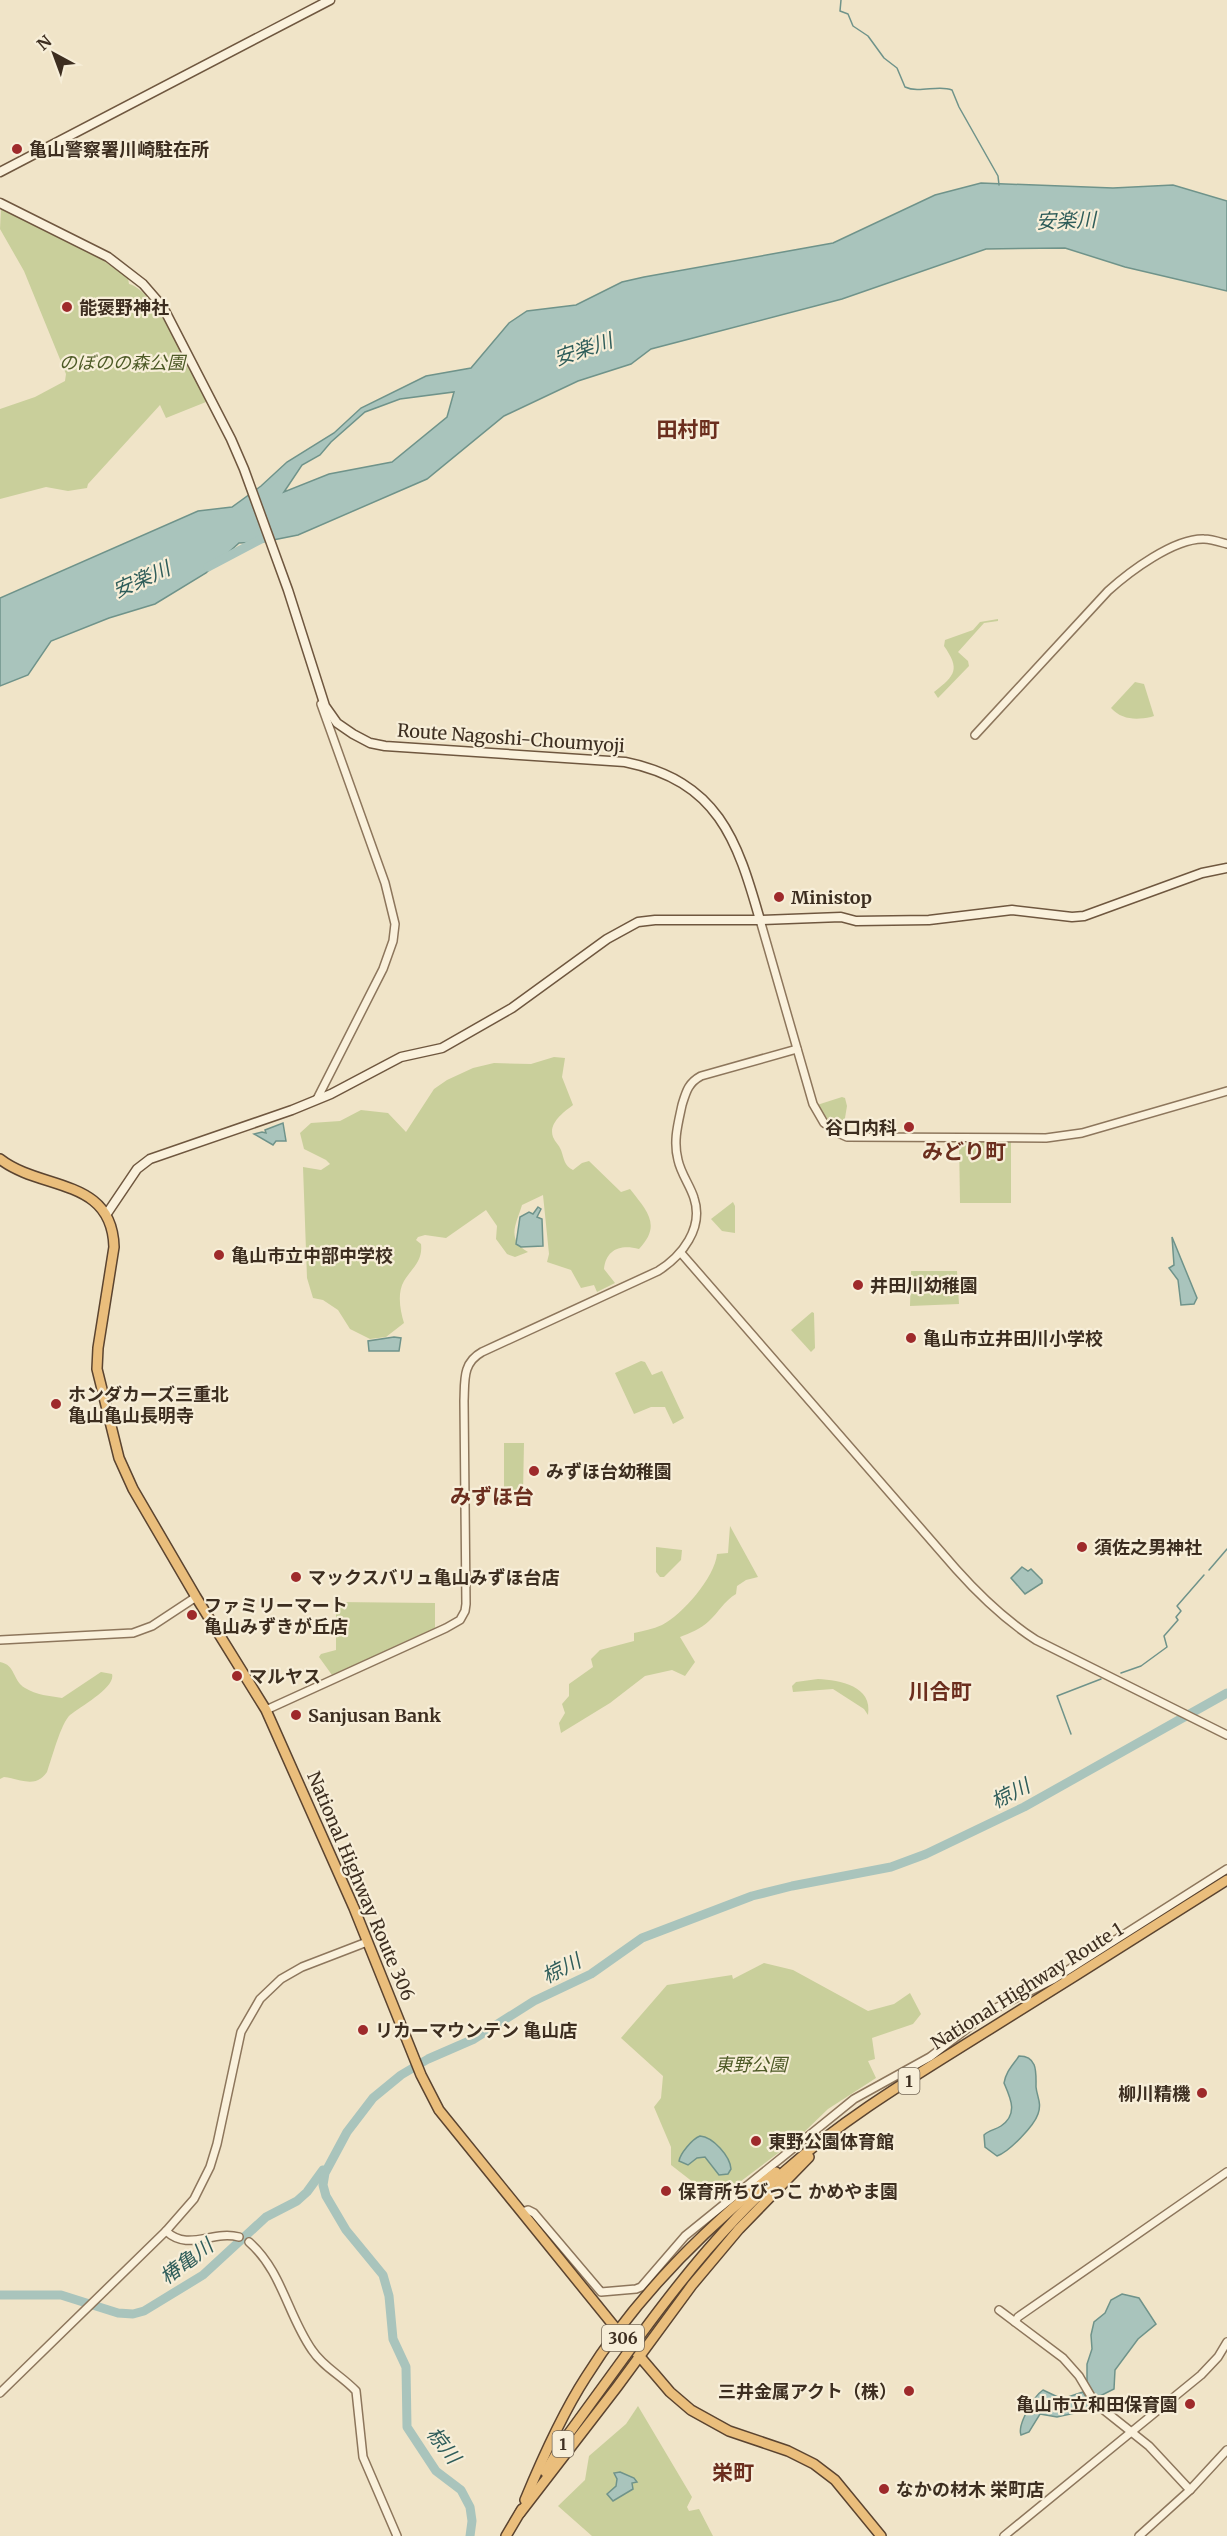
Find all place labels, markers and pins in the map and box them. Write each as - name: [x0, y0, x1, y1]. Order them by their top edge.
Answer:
- place label: 亀山警察署川崎駐在所: [29, 138, 209, 161]
- marker: 亀山警察署川崎駐在所: [10, 142, 24, 156]
- place label: 能褒野神社: [79, 296, 169, 319]
- marker: 能褒野神社: [60, 300, 74, 314]
- place label: Ministop: [791, 886, 872, 909]
- marker: Ministop: [772, 890, 786, 904]
- place label: 谷口内科: [825, 1116, 897, 1139]
- marker: 谷口内科: [902, 1120, 916, 1134]
- place label: 亀山市立中部中学校: [231, 1244, 393, 1267]
- marker: 亀山市立中部中学校: [212, 1248, 226, 1262]
- place label: 井田川幼稚園: [870, 1274, 978, 1297]
- marker: 井田川幼稚園: [851, 1278, 865, 1292]
- place label: 亀山市立井田川小学校: [923, 1327, 1103, 1350]
- marker: 亀山市立井田川小学校: [904, 1331, 918, 1345]
- place label: ホンダカーズ三重北 亀山亀山長明寺: [68, 1383, 229, 1427]
- marker: ホンダカーズ三重北 亀山亀山長明寺: [49, 1397, 63, 1411]
- place label: みずほ台幼稚園: [546, 1460, 672, 1483]
- marker: みずほ台幼稚園: [527, 1464, 541, 1478]
- place label: 須佐之男神社: [1094, 1536, 1202, 1559]
- marker: 須佐之男神社: [1075, 1540, 1089, 1554]
- place label: マックスバリュ亀山みずほ台店: [308, 1566, 559, 1589]
- marker: マックスバリュ亀山みずほ台店: [289, 1570, 303, 1584]
- place label: ファミリーマート 亀山みずきが丘店: [204, 1594, 348, 1638]
- marker: ファミリーマート 亀山みずきが丘店: [185, 1608, 199, 1622]
- place label: マルヤス: [249, 1665, 321, 1688]
- marker: マルヤス: [230, 1669, 244, 1683]
- place label: Sanjusan Bank: [308, 1704, 441, 1727]
- marker: Sanjusan Bank: [289, 1708, 303, 1722]
- place label: リカーマウンテン 亀山店: [375, 2019, 577, 2042]
- marker: リカーマウンテン 亀山店: [356, 2023, 370, 2037]
- place label: 柳川精機: [1118, 2082, 1191, 2105]
- marker: 柳川精機: [1195, 2086, 1209, 2100]
- place label: 東野公園体育館: [768, 2130, 894, 2153]
- marker: 東野公園体育館: [749, 2134, 763, 2148]
- place label: 保育所ちびっこ かめやま園: [678, 2180, 898, 2203]
- marker: 保育所ちびっこ かめやま園: [659, 2184, 673, 2198]
- place label: 三井金属アクト（株）: [718, 2380, 897, 2403]
- marker: 三井金属アクト（株）: [902, 2384, 916, 2398]
- place label: 亀山市立和田保育園: [1016, 2393, 1178, 2416]
- marker: 亀山市立和田保育園: [1183, 2397, 1197, 2411]
- place label: なかの材木 栄町店: [896, 2478, 1044, 2501]
- marker: なかの材木 栄町店: [877, 2482, 891, 2496]

